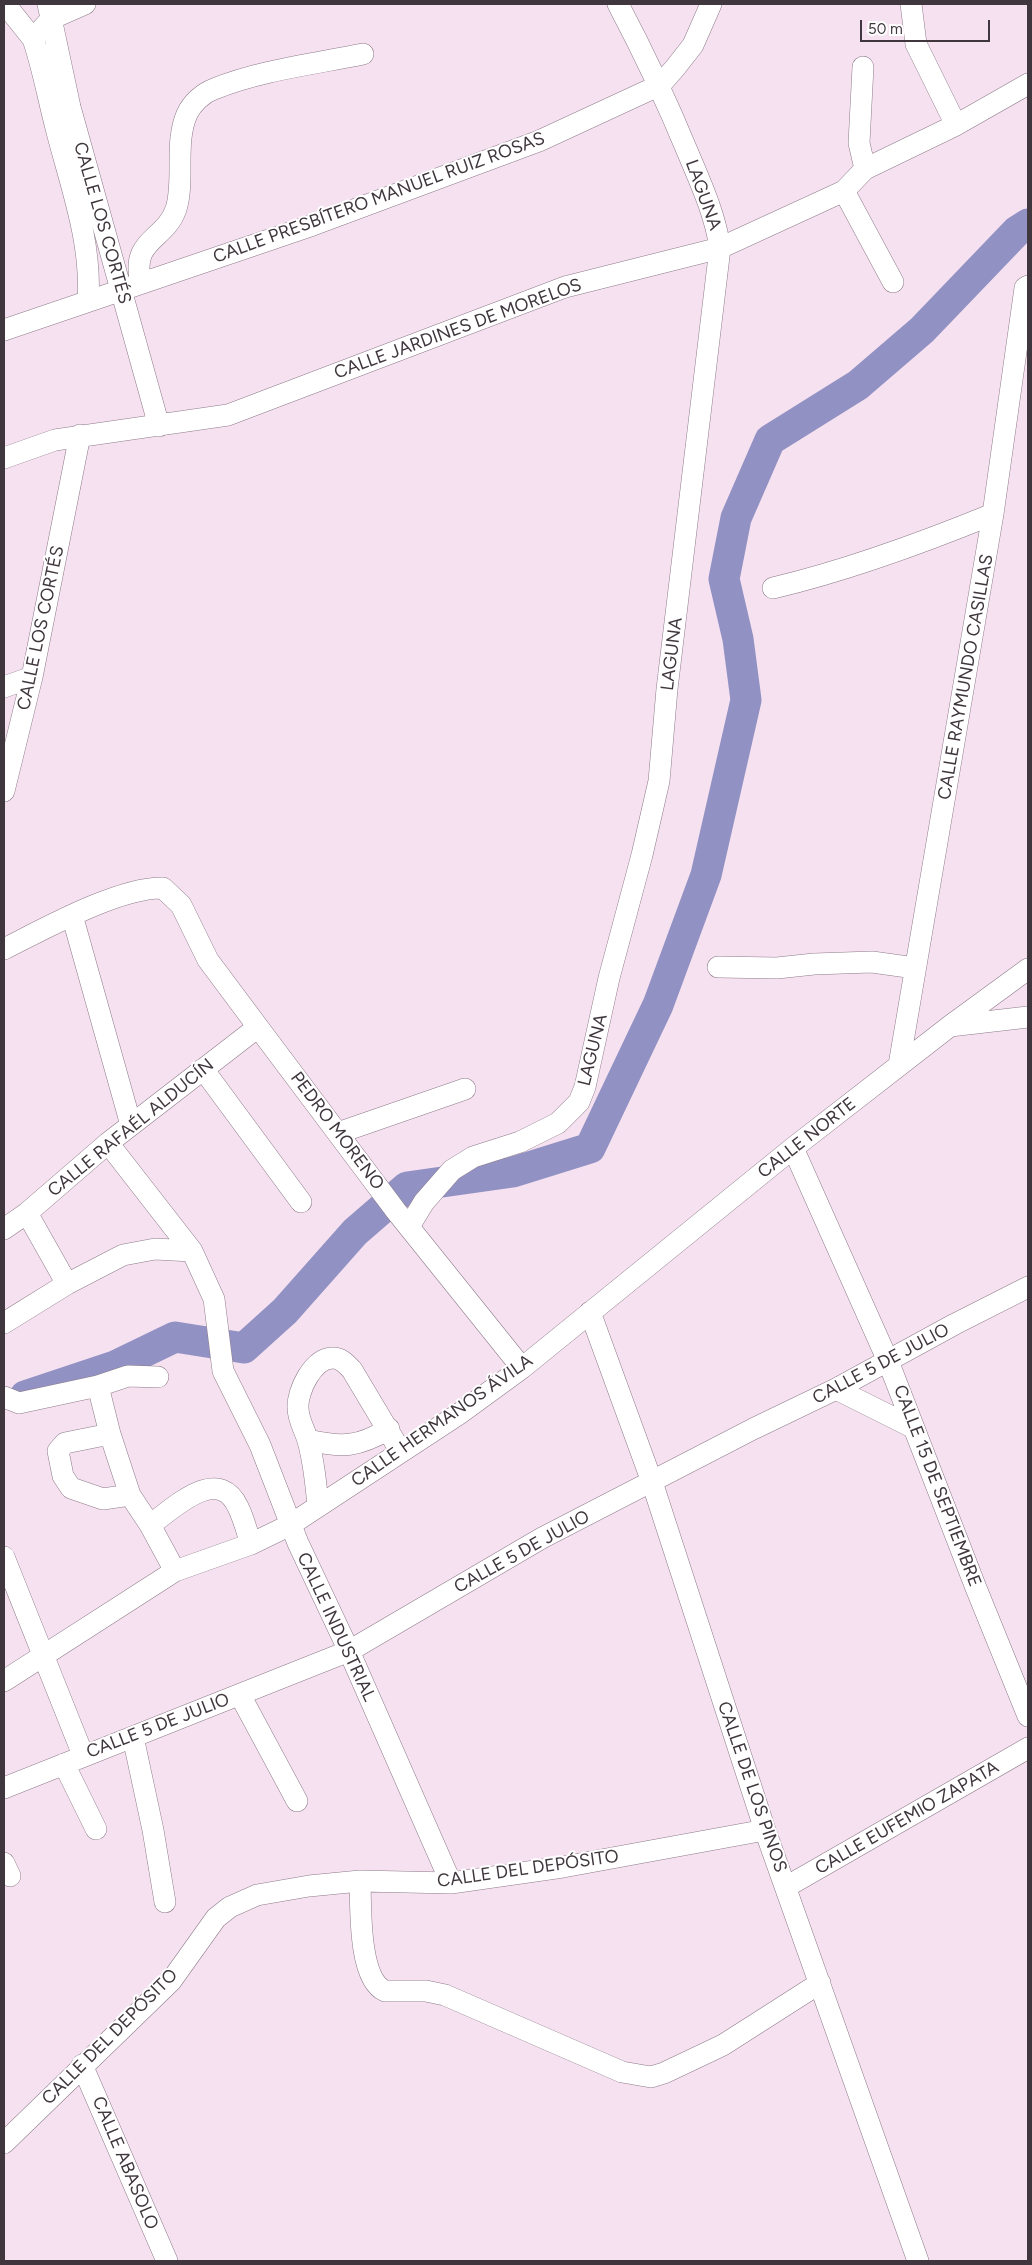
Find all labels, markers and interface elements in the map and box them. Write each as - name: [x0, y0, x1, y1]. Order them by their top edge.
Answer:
- scale bar: [862, 10, 992, 42]
- text: 50 m: [868, 20, 903, 38]
- street label: CALLE PRESBÍTERO MANUEL RUIZ ROSAS: [210, 128, 548, 268]
- street label: CALLE LOS CORTÉS: [69, 140, 135, 306]
- street label: LAGUNA: [680, 157, 726, 233]
- street label: CALLE JARDINES DE MORELOS: [331, 274, 585, 384]
- street label: CALLE LOS CORTÉS: [13, 544, 69, 712]
- street label: CALLE RAYMUNDO CASILLAS: [934, 553, 998, 801]
- street label: LAGUNA: [657, 616, 687, 692]
- street label: LAGUNA: [574, 1012, 612, 1088]
- street label: CALLE RAFAÉL ALDUCÍN: [44, 1054, 218, 1202]
- street label: PEDRO MORENO: [286, 1068, 388, 1194]
- street label: CALLE NORTE: [754, 1093, 860, 1183]
- street label: CALLE 5 DE JULIO: [809, 1319, 953, 1409]
- street label: CALLE HERMANOS ÁVILA: [347, 1350, 537, 1492]
- street label: CALLE 15 DE SEPTIEMBRE: [888, 1382, 986, 1590]
- street label: CALLE 5 DE JULIO: [451, 1506, 593, 1598]
- street label: CALLE INDUSTRIAL: [292, 1549, 380, 1705]
- street label: CALLE 5 DE JULIO: [83, 1689, 233, 1763]
- street label: CALLE DE LOS PINOS: [713, 1699, 791, 1875]
- street label: CALLE EUFEMIO ZAPATA: [811, 1757, 1003, 1879]
- street label: CALLE DEL DEPÓSITO: [436, 1846, 620, 1892]
- street label: CALLE DEL DEPÓSITO: [38, 1965, 182, 2109]
- street label: CALLE ABASOLO: [87, 2093, 163, 2233]

